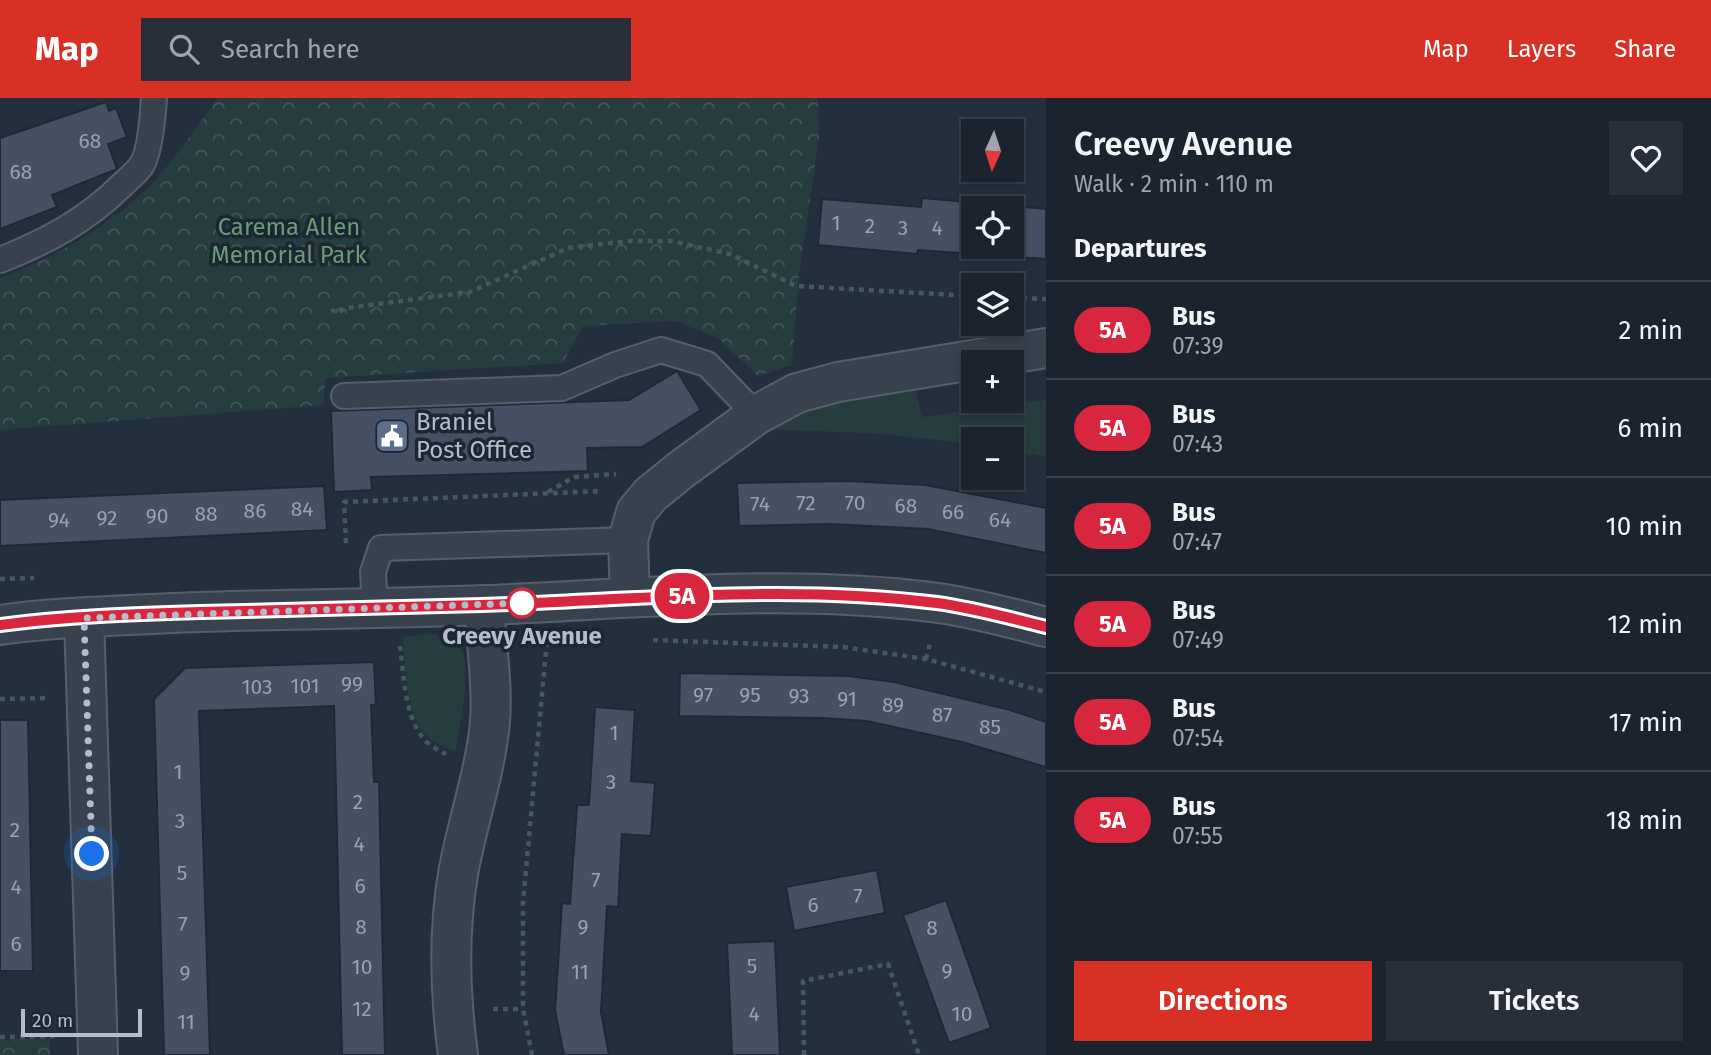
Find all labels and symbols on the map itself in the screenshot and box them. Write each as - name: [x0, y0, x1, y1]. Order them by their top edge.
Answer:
- north arrow: [961, 119, 1024, 182]
- house number: 68: [79, 128, 101, 154]
- house number: 68: [10, 159, 32, 185]
- house number: 1: [831, 210, 841, 236]
- park label: Carema Allen Memorial Park: [211, 213, 368, 269]
- house number: 2: [865, 213, 875, 239]
- house number: 3: [898, 215, 908, 241]
- house number: 4: [931, 215, 943, 241]
- place label: Braniel Post Office: [416, 408, 532, 464]
- public building icon: Braniel Post Office: [373, 417, 411, 455]
- house number: 72: [796, 490, 816, 516]
- house number: 70: [845, 490, 865, 516]
- house number: 74: [750, 491, 770, 517]
- house number: 68: [895, 493, 917, 519]
- house number: 84: [291, 496, 313, 522]
- house number: 86: [244, 498, 266, 524]
- house number: 66: [942, 499, 964, 525]
- house number: 88: [194, 501, 218, 527]
- house number: 90: [146, 503, 168, 529]
- house number: 92: [97, 505, 117, 531]
- house number: 94: [48, 507, 70, 533]
- house number: 64: [989, 507, 1011, 533]
- line badge: 5A: [650, 573, 714, 619]
- marker: Creevy Avenue: [507, 588, 537, 618]
- place label: Creevy Avenue: [442, 622, 602, 650]
- house number: 99: [341, 671, 363, 697]
- house number: 101: [290, 673, 320, 699]
- house number: 103: [241, 674, 273, 700]
- house number: 97: [693, 682, 713, 708]
- house number: 95: [739, 682, 761, 708]
- house number: 93: [788, 683, 810, 709]
- house number: 91: [837, 686, 857, 712]
- house number: 89: [882, 692, 904, 718]
- house number: 87: [932, 702, 952, 728]
- house number: 85: [979, 714, 1001, 740]
- house number: 1: [609, 720, 619, 746]
- house number: 1: [173, 759, 183, 785]
- house number: 3: [606, 769, 616, 795]
- house number: 2: [353, 789, 363, 815]
- house number: 3: [175, 808, 185, 834]
- house number: 2: [10, 817, 20, 843]
- house number: 4: [353, 831, 365, 857]
- your location: [74, 836, 109, 871]
- house number: 5: [177, 860, 187, 886]
- house number: 7: [591, 867, 601, 893]
- house number: 6: [354, 873, 366, 899]
- house number: 4: [10, 874, 22, 900]
- house number: 7: [853, 883, 863, 909]
- house number: 6: [807, 892, 819, 918]
- house number: 7: [178, 911, 188, 937]
- house number: 8: [355, 914, 367, 940]
- house number: 9: [577, 914, 589, 940]
- house number: 8: [926, 915, 938, 941]
- house number: 6: [10, 931, 22, 957]
- house number: 5: [747, 953, 757, 979]
- house number: 10: [352, 954, 372, 980]
- house number: 9: [941, 958, 953, 984]
- house number: 11: [571, 959, 589, 985]
- house number: 9: [179, 960, 191, 986]
- house number: 12: [352, 996, 372, 1022]
- house number: 4: [748, 1001, 760, 1027]
- house number: 10: [952, 1001, 972, 1027]
- scale bar: [21, 1006, 142, 1038]
- house number: 11: [177, 1009, 195, 1035]

